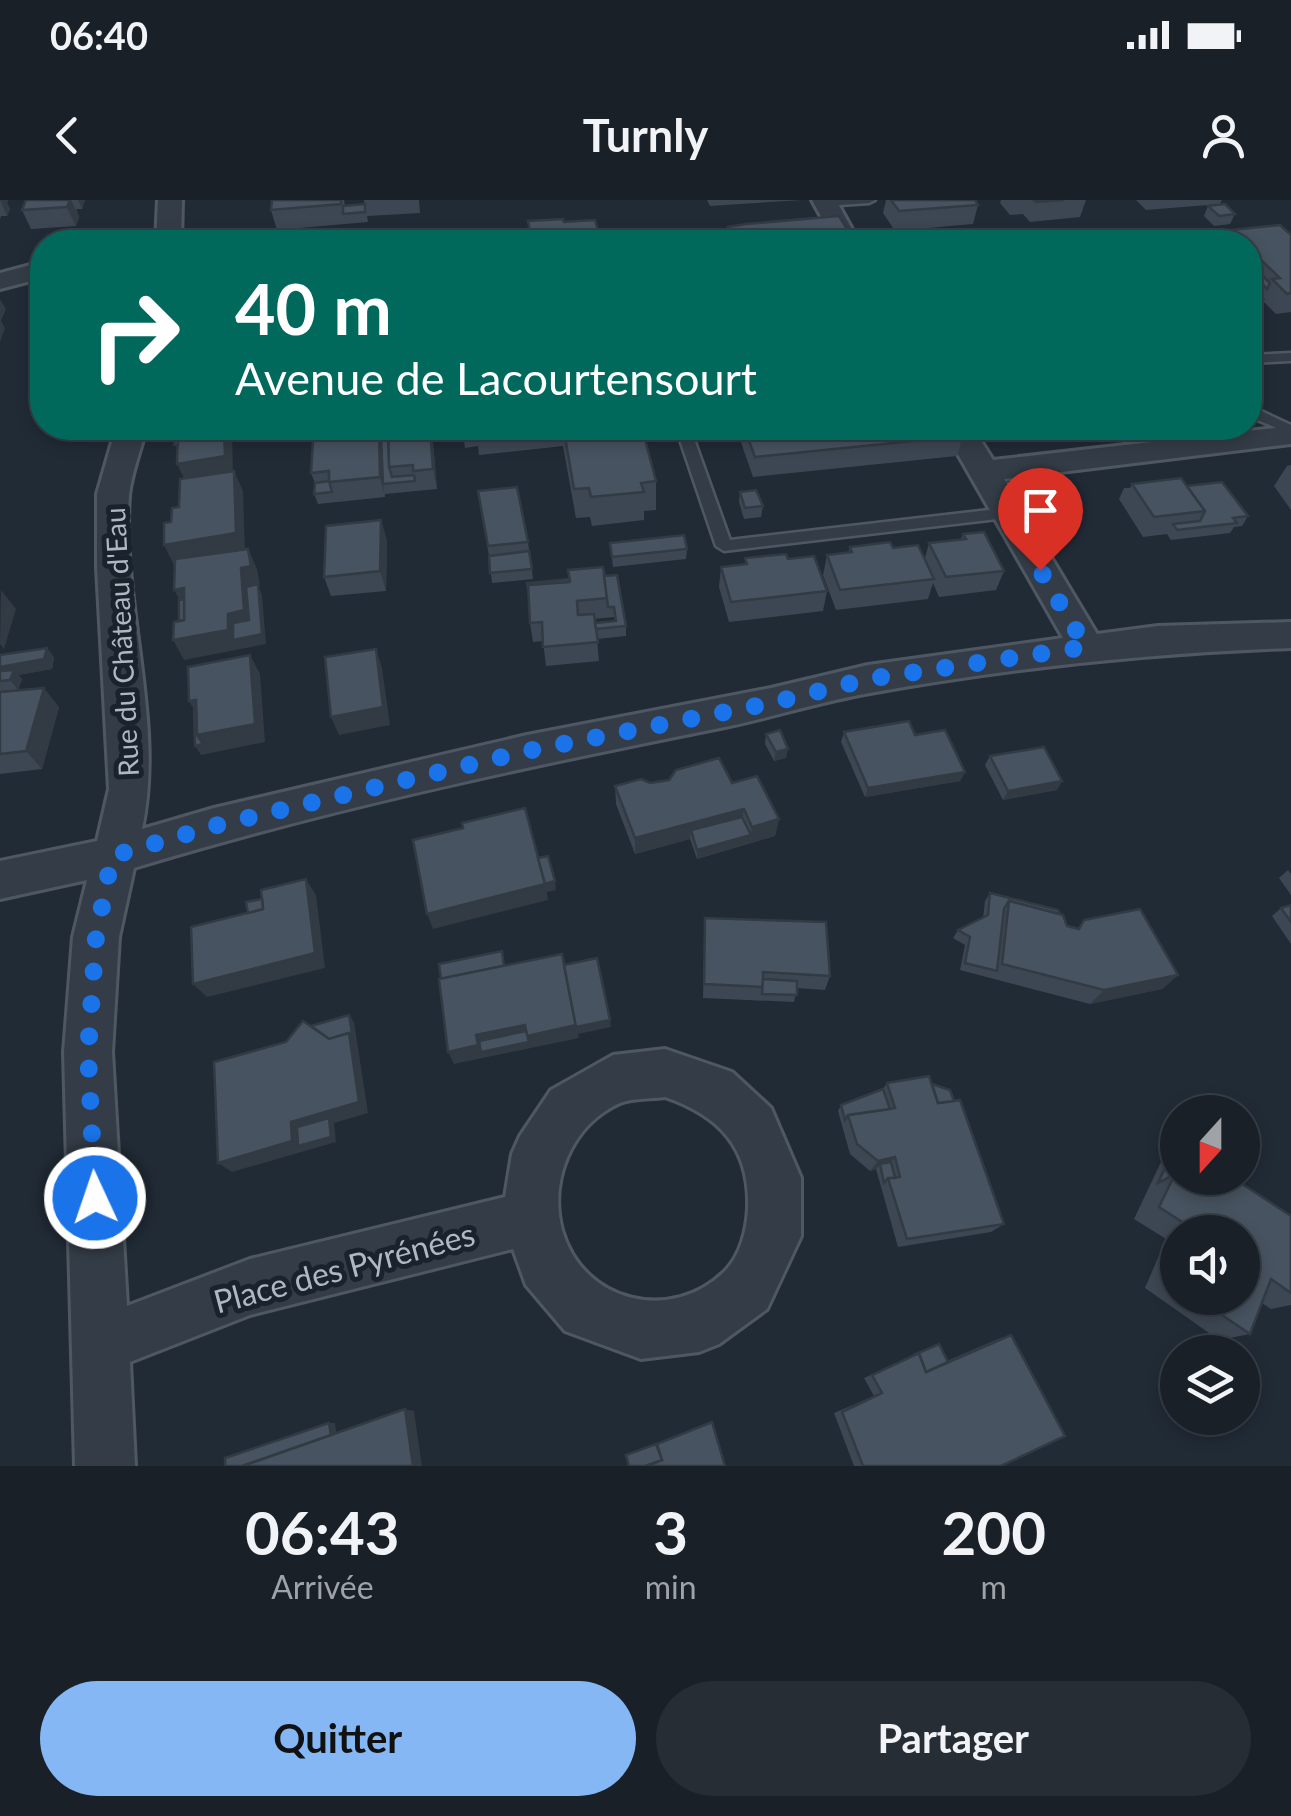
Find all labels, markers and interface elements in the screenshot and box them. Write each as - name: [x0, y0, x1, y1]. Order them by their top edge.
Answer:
- text: 06:40: [50, 12, 148, 58]
- icon: back: [40, 108, 95, 163]
- text: Turnly: [583, 108, 708, 162]
- icon: person: [1196, 108, 1251, 163]
- text: 40 m: [235, 266, 392, 350]
- icon: right: [70, 270, 200, 400]
- text: Avenue de Lacourtensourt: [235, 351, 757, 405]
- pin: [998, 468, 1083, 571]
- icon: arrive: [1013, 483, 1068, 538]
- street label: Rue du Château d'Eau: [97, 507, 145, 777]
- north arrow: [1160, 1095, 1260, 1195]
- map controls: [1160, 1095, 1260, 1435]
- position arrow: [43, 1146, 147, 1250]
- street label: Place des Pyrénées: [209, 1213, 479, 1321]
- button: sound: [1160, 1215, 1260, 1315]
- button: layers: [1160, 1335, 1260, 1435]
- text: 06:43: [245, 1496, 400, 1568]
- text: 3: [653, 1496, 688, 1568]
- text: 200: [942, 1496, 1046, 1568]
- text: Arrivée: [271, 1567, 374, 1606]
- text: min: [645, 1567, 697, 1606]
- text: m: [981, 1567, 1007, 1606]
- button: Quitter: [40, 1681, 636, 1796]
- button: Partager: [656, 1681, 1251, 1796]

